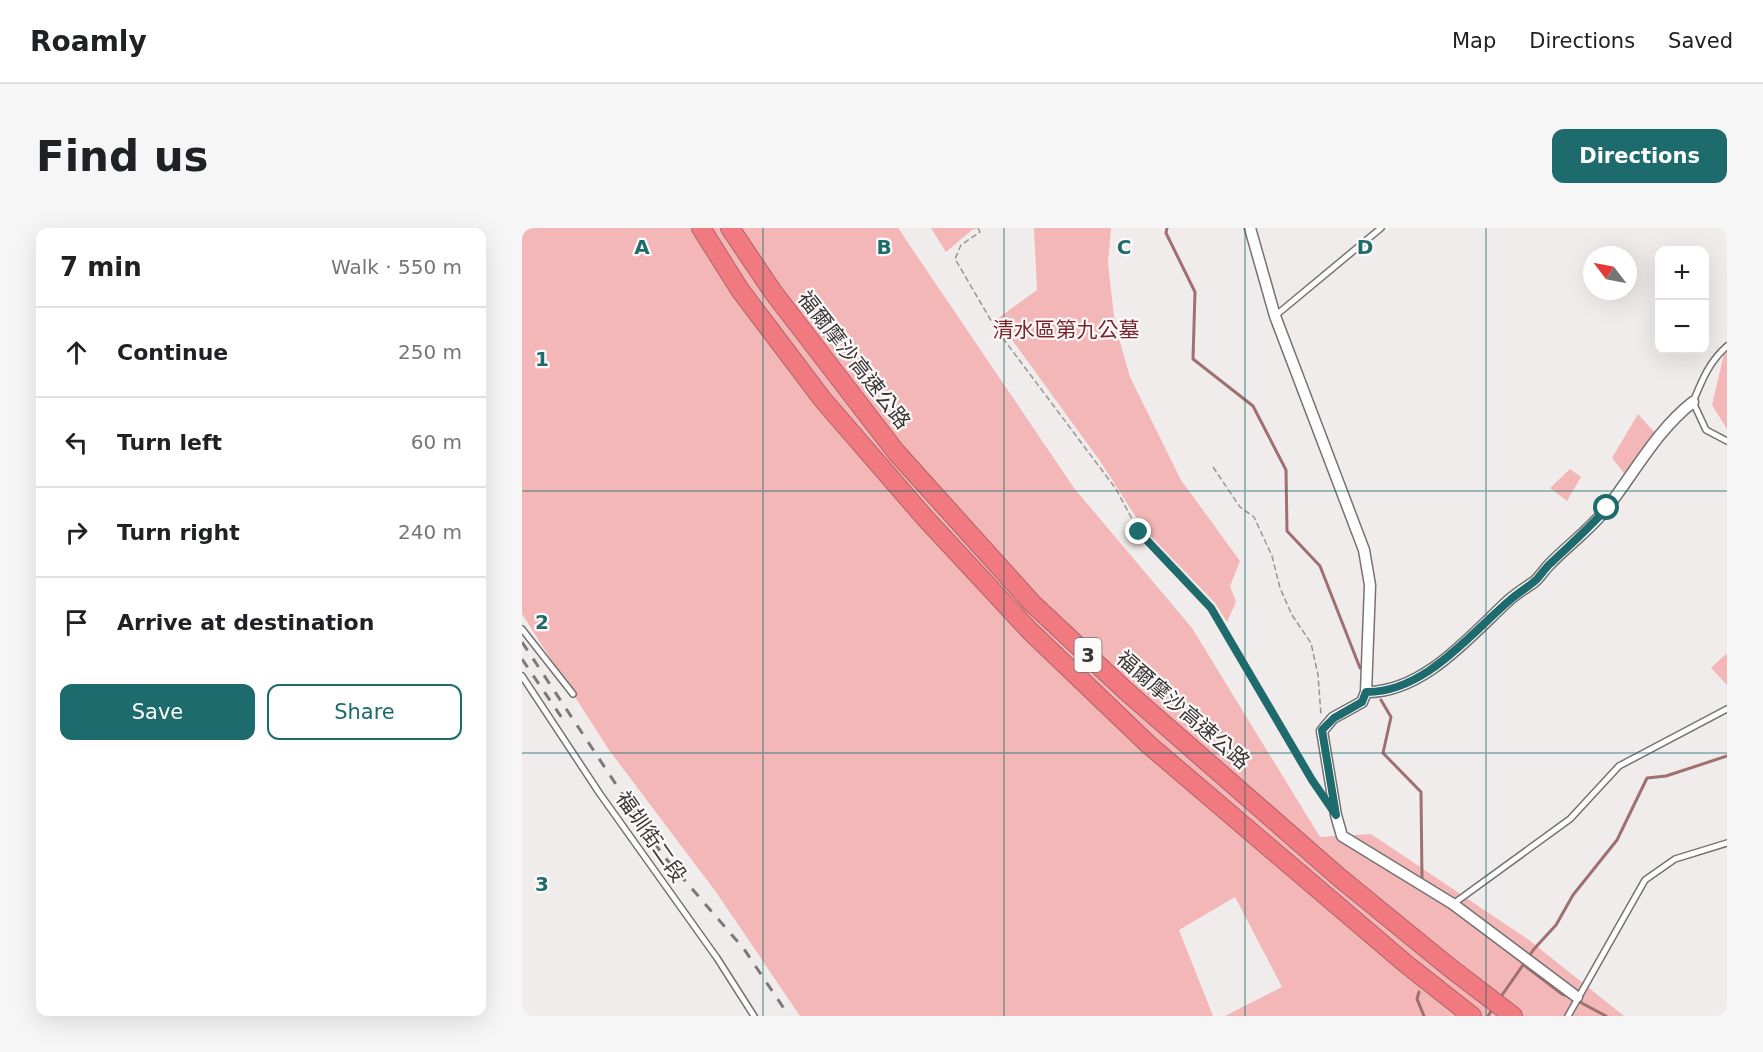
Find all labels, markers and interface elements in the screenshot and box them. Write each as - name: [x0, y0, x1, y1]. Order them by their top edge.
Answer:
- text: Roamly: [30, 25, 147, 58]
- text: Map: [1452, 29, 1496, 53]
- text: Directions: [1529, 29, 1635, 53]
- text: Saved: [1668, 29, 1733, 53]
- button: Directions: [1552, 129, 1727, 183]
- text: Find us: [36, 132, 209, 181]
- text: A: [634, 235, 650, 259]
- text: B: [876, 235, 892, 259]
- text: C: [1117, 235, 1131, 259]
- text: D: [1357, 235, 1373, 259]
- north arrow: [1583, 246, 1637, 300]
- map controls: [1655, 246, 1709, 354]
- button: +: [1655, 246, 1709, 300]
- text: 7 min: [60, 252, 142, 282]
- text: Walk · 550 m: [331, 255, 462, 279]
- street label: 福爾摩沙高速公路: [793, 286, 915, 434]
- button: −: [1655, 300, 1709, 354]
- park label: 清水區第九公墓: [993, 318, 1140, 342]
- icon: ahead: [60, 336, 93, 369]
- text: Continue: [117, 340, 228, 365]
- text: 250 m: [398, 340, 462, 364]
- text: 1: [535, 347, 549, 371]
- icon: left: [60, 426, 93, 459]
- text: Turn left: [117, 430, 222, 455]
- text: 60 m: [411, 430, 462, 454]
- route start: [1593, 494, 1619, 520]
- icon: right: [60, 516, 93, 549]
- route end: [1125, 518, 1151, 544]
- text: Turn right: [117, 520, 240, 545]
- text: 240 m: [398, 520, 462, 544]
- icon: arrive: [60, 606, 93, 639]
- text: Arrive at destination: [117, 610, 374, 635]
- text: 2: [535, 610, 549, 634]
- road number: 3: [1074, 638, 1102, 672]
- street label: 福爾摩沙高速公路: [1112, 646, 1254, 774]
- button: Save: [60, 684, 255, 740]
- button: Share: [267, 684, 462, 740]
- street label: 福圳街二段: [611, 787, 691, 887]
- text: 3: [535, 872, 549, 896]

